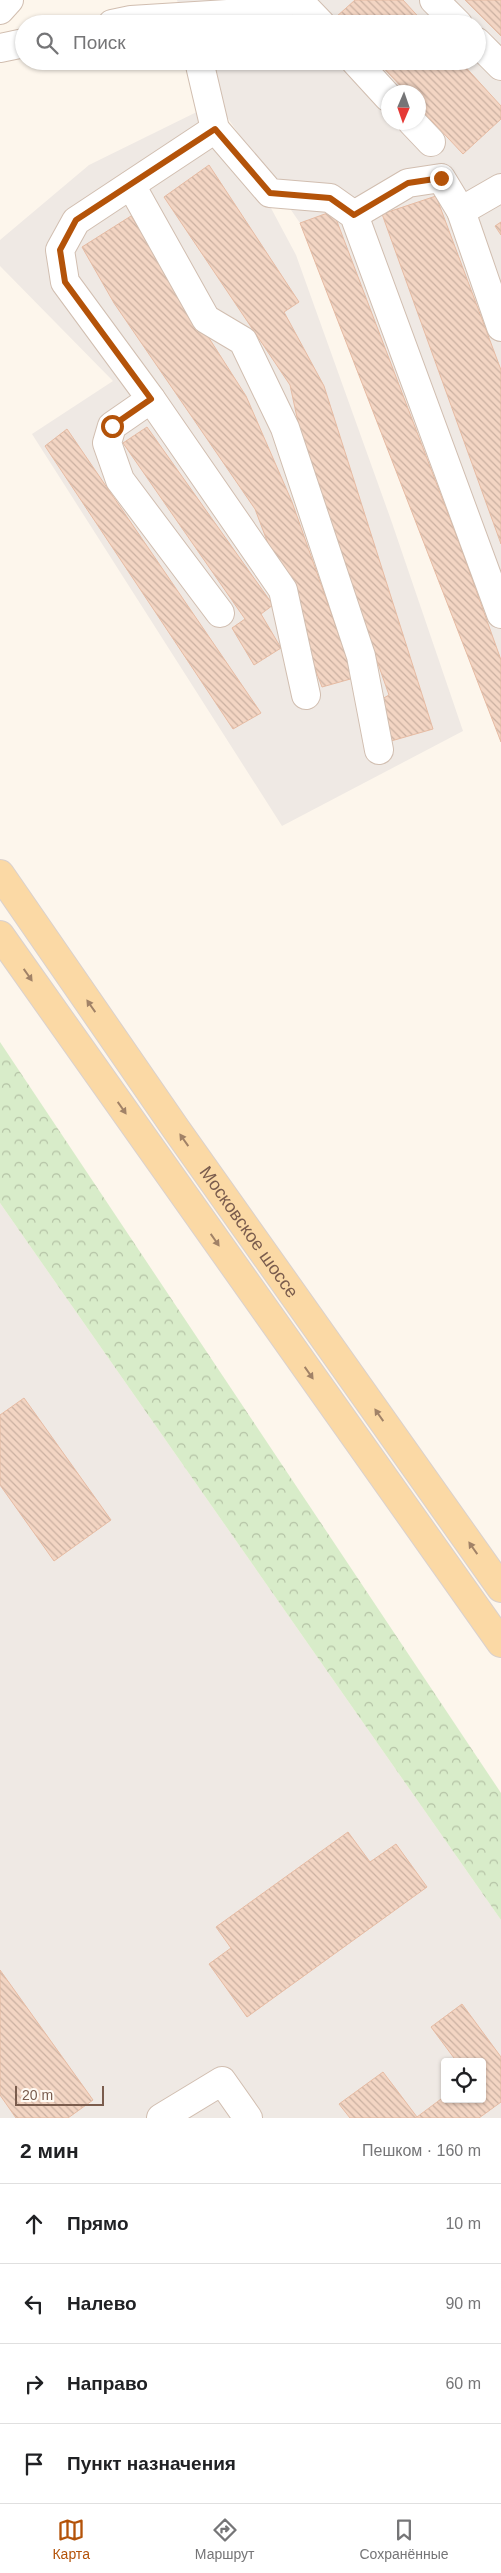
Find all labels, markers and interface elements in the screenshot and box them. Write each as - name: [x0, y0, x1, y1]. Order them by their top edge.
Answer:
- search box: [15, 15, 486, 70]
- icon: search: [33, 29, 61, 57]
- text: Поиск: [73, 32, 126, 53]
- north arrow: [381, 85, 426, 130]
- route end: [430, 167, 453, 190]
- route start: [101, 415, 124, 438]
- one-way arrow: [23, 968, 33, 982]
- one-way arrow: [86, 1000, 96, 1013]
- one-way arrow: [116, 1101, 126, 1114]
- one-way arrow: [178, 1134, 189, 1147]
- street label: Московское шоссе: [196, 1162, 302, 1302]
- one-way arrow: [210, 1233, 220, 1247]
- one-way arrow: [304, 1366, 314, 1380]
- one-way arrow: [374, 1408, 384, 1422]
- one-way arrow: [468, 1541, 478, 1555]
- map controls: [441, 2058, 486, 2103]
- button: locate: [441, 2058, 486, 2103]
- scale bar: [15, 2083, 104, 2106]
- text: 20 m: [22, 2087, 53, 2103]
- text: 2 мин: [20, 2139, 79, 2162]
- text: Пешком · 160 m: [362, 2142, 481, 2159]
- icon: ahead: [20, 2210, 48, 2238]
- text: Прямо: [67, 2213, 129, 2234]
- text: 10 m: [445, 2215, 481, 2232]
- icon: left: [20, 2290, 48, 2318]
- text: Налево: [67, 2293, 137, 2314]
- text: 90 m: [445, 2295, 481, 2312]
- icon: right: [20, 2370, 48, 2398]
- text: Направо: [67, 2373, 148, 2394]
- text: 60 m: [445, 2375, 481, 2392]
- icon: arrive: [20, 2450, 48, 2478]
- text: Пункт назначения: [67, 2453, 236, 2474]
- tab: Карта: [52, 2516, 90, 2562]
- tab: Маршрут: [195, 2516, 255, 2562]
- tab: Сохранённые: [359, 2516, 449, 2562]

